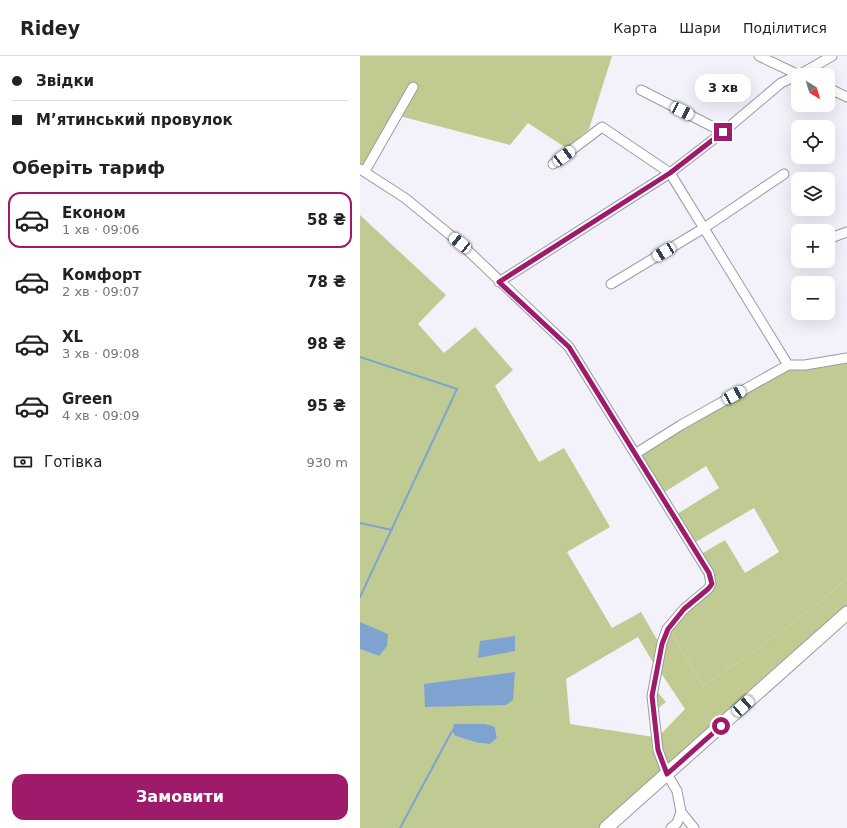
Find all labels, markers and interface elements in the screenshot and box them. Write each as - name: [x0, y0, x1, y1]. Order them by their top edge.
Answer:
- text: Ridey: [20, 17, 80, 39]
- text: Карта: [613, 20, 657, 36]
- text: Шари: [679, 20, 721, 36]
- text: Поділитися: [743, 20, 827, 36]
- north arrow: [791, 68, 835, 112]
- map controls: [791, 68, 835, 320]
- text: Звідки: [36, 72, 94, 90]
- callout: 3 хв: [695, 74, 751, 102]
- text: 3 хв: [708, 80, 738, 95]
- car: [669, 100, 695, 122]
- text: Мʼятинський провулок: [36, 111, 233, 129]
- button: locate: [791, 120, 835, 164]
- route end: [714, 123, 732, 141]
- car: [551, 144, 577, 168]
- text: Оберіть тариф: [12, 157, 165, 178]
- button: layers: [791, 172, 835, 216]
- icon: car: [14, 202, 50, 238]
- text: Економ: [62, 204, 126, 222]
- text: 58 ₴: [307, 211, 346, 229]
- text: 1 хв · 09:06: [62, 222, 140, 237]
- button: +: [791, 224, 835, 268]
- car: [447, 231, 473, 255]
- car: [651, 241, 677, 263]
- icon: car: [14, 264, 50, 300]
- text: Комфорт: [62, 266, 141, 284]
- text: 78 ₴: [307, 273, 346, 291]
- button: −: [791, 276, 835, 320]
- text: 2 хв · 09:07: [62, 284, 140, 299]
- icon: car: [14, 326, 50, 362]
- text: XL: [62, 328, 83, 346]
- text: 98 ₴: [307, 335, 346, 353]
- text: 3 хв · 09:08: [62, 346, 140, 361]
- car: [721, 384, 747, 406]
- icon: car: [14, 388, 50, 424]
- text: Green: [62, 390, 113, 408]
- text: 95 ₴: [307, 397, 346, 415]
- text: 4 хв · 09:09: [62, 408, 140, 423]
- icon: cash: [12, 451, 34, 473]
- text: Готівка: [44, 453, 102, 471]
- text: 930 m: [306, 455, 348, 470]
- car: [730, 694, 756, 718]
- route start: [712, 717, 730, 735]
- button: Замовити: [12, 774, 348, 820]

